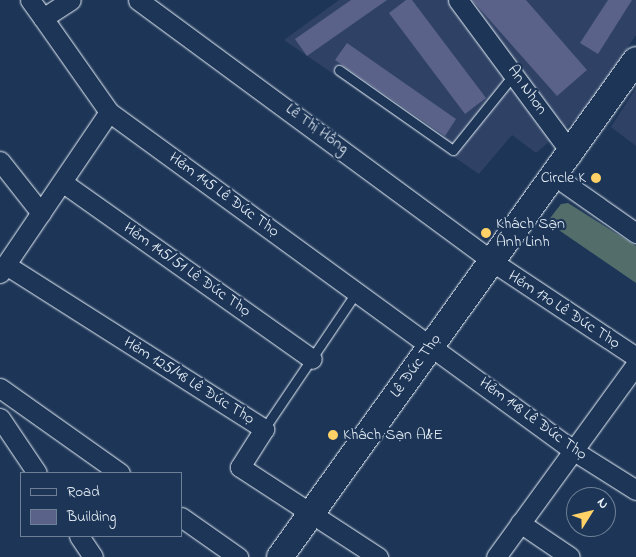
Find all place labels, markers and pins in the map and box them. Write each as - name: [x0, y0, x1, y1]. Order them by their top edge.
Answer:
- place label: Circle K: [541, 168, 586, 188]
- marker: Circle K: [590, 172, 602, 184]
- place label: Khách Sạn Ánh Linh: [496, 214, 565, 252]
- marker: Khách Sạn Ánh Linh: [480, 227, 492, 239]
- place label: Khách Sạn A&E: [343, 425, 443, 445]
- marker: Khách Sạn A&E: [327, 429, 339, 441]

